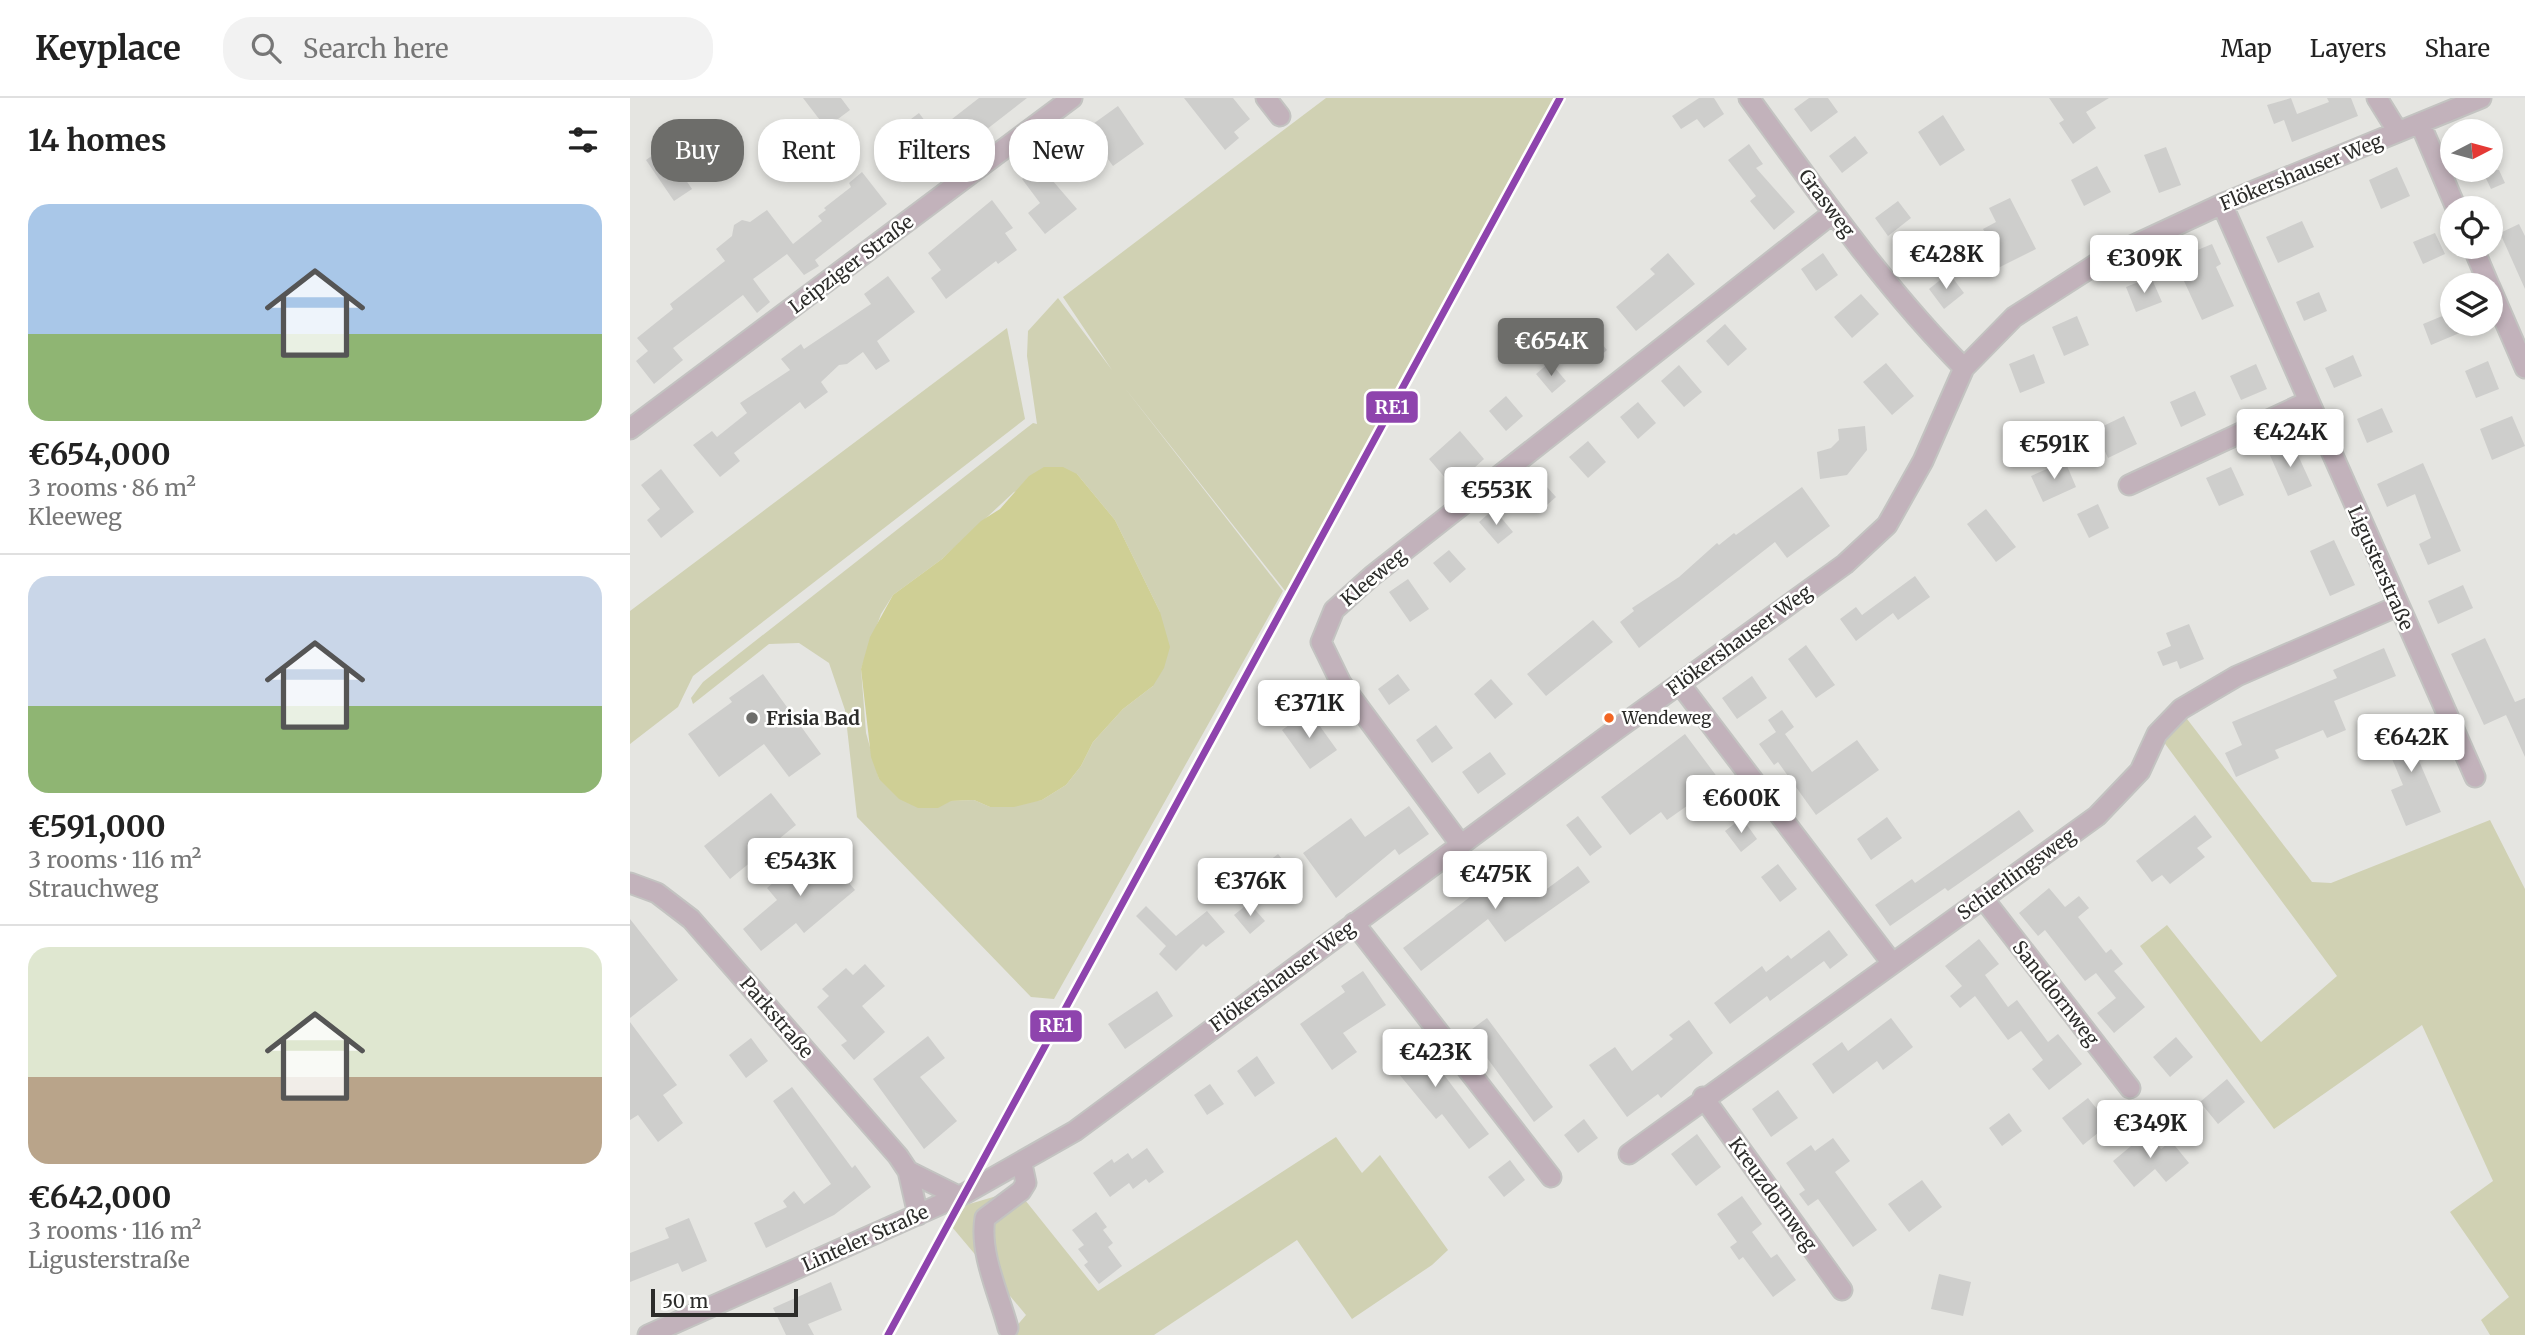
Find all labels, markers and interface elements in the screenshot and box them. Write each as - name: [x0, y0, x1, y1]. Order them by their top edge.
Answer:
- search box: [223, 17, 713, 80]
- text: Keyplace: [35, 28, 181, 69]
- icon: search: [247, 29, 285, 67]
- text: Search here: [303, 32, 449, 65]
- text: Map: [2221, 33, 2272, 64]
- text: Layers: [2310, 33, 2386, 64]
- text: Share: [2424, 33, 2490, 64]
- chip: Buy: [651, 119, 744, 182]
- chip: Rent: [758, 119, 860, 182]
- chip: Filters: [874, 119, 995, 182]
- chip: New: [1009, 119, 1108, 182]
- north arrow: [2440, 119, 2502, 182]
- map controls: [2440, 119, 2503, 336]
- text: 14 homes: [28, 121, 166, 159]
- icon: filters: [564, 121, 602, 159]
- street label: Flökershauser Weg: [2216, 128, 2386, 216]
- street label: Grasweg: [1794, 164, 1861, 242]
- button: locate: [2440, 196, 2503, 259]
- street label: Leipziger Straße: [784, 209, 918, 319]
- pin: €428K: [1897, 232, 1995, 291]
- pin: €309K: [2095, 236, 2193, 295]
- text: €428K: [1909, 239, 1983, 268]
- text: €309K: [2106, 243, 2182, 272]
- icon: home: [252, 250, 378, 376]
- button: layers: [2440, 273, 2503, 336]
- pin: €654K: [1502, 318, 1600, 378]
- text: €654K: [1514, 326, 1588, 355]
- line badge: RE1: [1365, 390, 1419, 424]
- text: RE1: [1375, 395, 1410, 419]
- pin: €424K: [2241, 410, 2339, 469]
- text: €424K: [2253, 417, 2327, 446]
- pin: €591K: [2005, 422, 2103, 481]
- text: €591K: [2019, 429, 2089, 458]
- text: €654,000: [28, 435, 171, 473]
- pin: €553K: [1447, 468, 1545, 527]
- text: 3 rooms · 86 m²: [28, 473, 196, 502]
- text: €553K: [1460, 475, 1532, 504]
- text: Kleeweg: [28, 502, 122, 531]
- street label: Ligusterstraße: [2343, 502, 2419, 634]
- street label: Kleeweg: [1336, 543, 1411, 611]
- street label: Flökershauser Weg: [1662, 579, 1817, 701]
- icon: home: [252, 622, 378, 748]
- pin: €371K: [1260, 680, 1358, 740]
- text: €371K: [1274, 688, 1344, 717]
- place label: Frisia Bad: [766, 706, 860, 730]
- place label: Wendeweg: [1621, 707, 1712, 729]
- marker: Frisia Bad: [744, 710, 760, 726]
- marker: Wendeweg: [1602, 711, 1616, 725]
- pin: €642K: [2362, 714, 2460, 774]
- text: €642K: [2373, 722, 2449, 751]
- pin: €600K: [1692, 776, 1790, 835]
- text: €600K: [1702, 783, 1780, 812]
- text: €591,000: [28, 807, 166, 845]
- street label: Schierlingsweg: [1952, 823, 2080, 925]
- pin: €543K: [751, 838, 849, 898]
- text: 3 rooms · 116 m²: [28, 845, 202, 874]
- text: €543K: [764, 846, 836, 875]
- pin: €475K: [1446, 852, 1544, 911]
- pin: €376K: [1201, 858, 1299, 918]
- text: €475K: [1459, 859, 1531, 888]
- text: €376K: [1214, 866, 1286, 895]
- text: Strauchweg: [28, 874, 158, 903]
- street label: Flökershauser Weg: [1205, 915, 1360, 1037]
- street label: Sanddornweg: [2008, 936, 2105, 1051]
- street label: Parkstraße: [735, 971, 819, 1063]
- icon: home: [252, 993, 378, 1119]
- line badge: RE1: [1029, 1009, 1083, 1043]
- text: RE1: [1039, 1013, 1074, 1037]
- pin: €423K: [1386, 1030, 1484, 1089]
- text: €423K: [1399, 1037, 1471, 1066]
- pin: €349K: [2101, 1100, 2199, 1160]
- text: €349K: [2113, 1108, 2187, 1137]
- street label: Kreuzdornweg: [1724, 1132, 1823, 1256]
- text: €642,000: [28, 1178, 171, 1216]
- street label: Linteler Straße: [798, 1199, 932, 1277]
- text: 3 rooms · 116 m²: [28, 1216, 202, 1245]
- text: Ligusterstraße: [28, 1245, 190, 1274]
- scale bar: [651, 1286, 798, 1318]
- text: 50 m: [662, 1289, 708, 1313]

